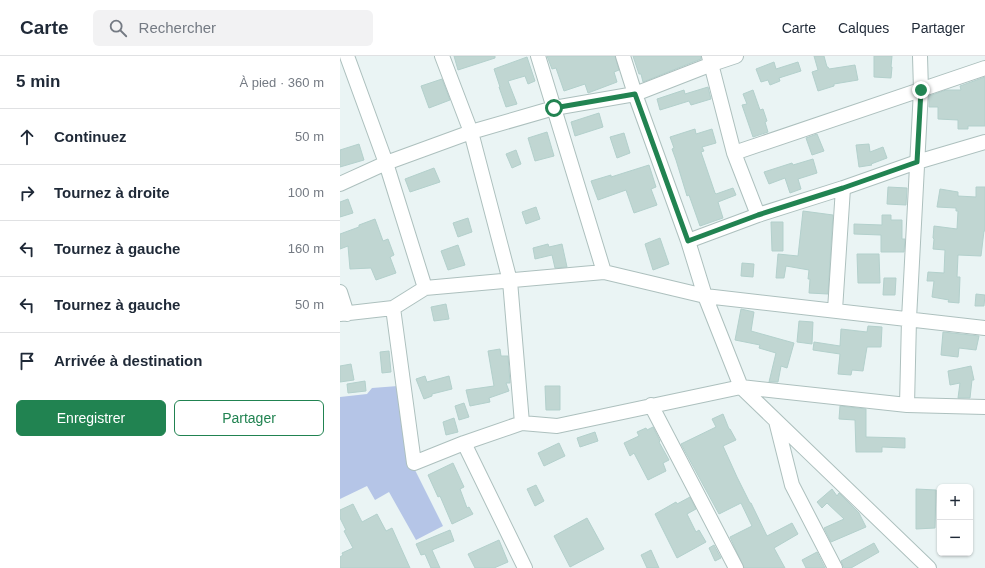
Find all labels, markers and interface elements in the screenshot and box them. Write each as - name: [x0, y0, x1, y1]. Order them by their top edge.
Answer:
- search box: [93, 10, 373, 46]
- text: Carte: [20, 17, 69, 38]
- icon: search: [107, 17, 129, 39]
- text: Rechercher: [139, 19, 216, 36]
- text: Carte: [782, 20, 816, 36]
- text: Calques: [838, 20, 889, 36]
- text: Partager: [911, 20, 965, 36]
- text: 5 min: [16, 72, 60, 91]
- text: À pied · 360 m: [239, 75, 324, 90]
- route end: [912, 81, 930, 99]
- route start: [545, 99, 563, 117]
- icon: ahead: [16, 126, 38, 148]
- text: Continuez: [54, 128, 127, 145]
- text: 50 m: [295, 129, 324, 144]
- icon: right: [16, 182, 38, 204]
- text: Tournez à droite: [54, 184, 170, 201]
- text: 100 m: [288, 185, 324, 200]
- icon: left: [16, 238, 38, 260]
- text: Tournez à gauche: [54, 240, 180, 257]
- text: 160 m: [288, 241, 324, 256]
- icon: left: [16, 294, 38, 316]
- text: Tournez à gauche: [54, 296, 180, 313]
- text: 50 m: [295, 297, 324, 312]
- icon: arrive: [16, 350, 38, 372]
- text: Arrivée à destination: [54, 352, 202, 369]
- button: Enregistrer: [16, 400, 166, 436]
- button: Partager: [174, 400, 324, 436]
- map controls: [937, 484, 973, 556]
- button: +: [937, 484, 973, 520]
- button: −: [937, 520, 973, 556]

